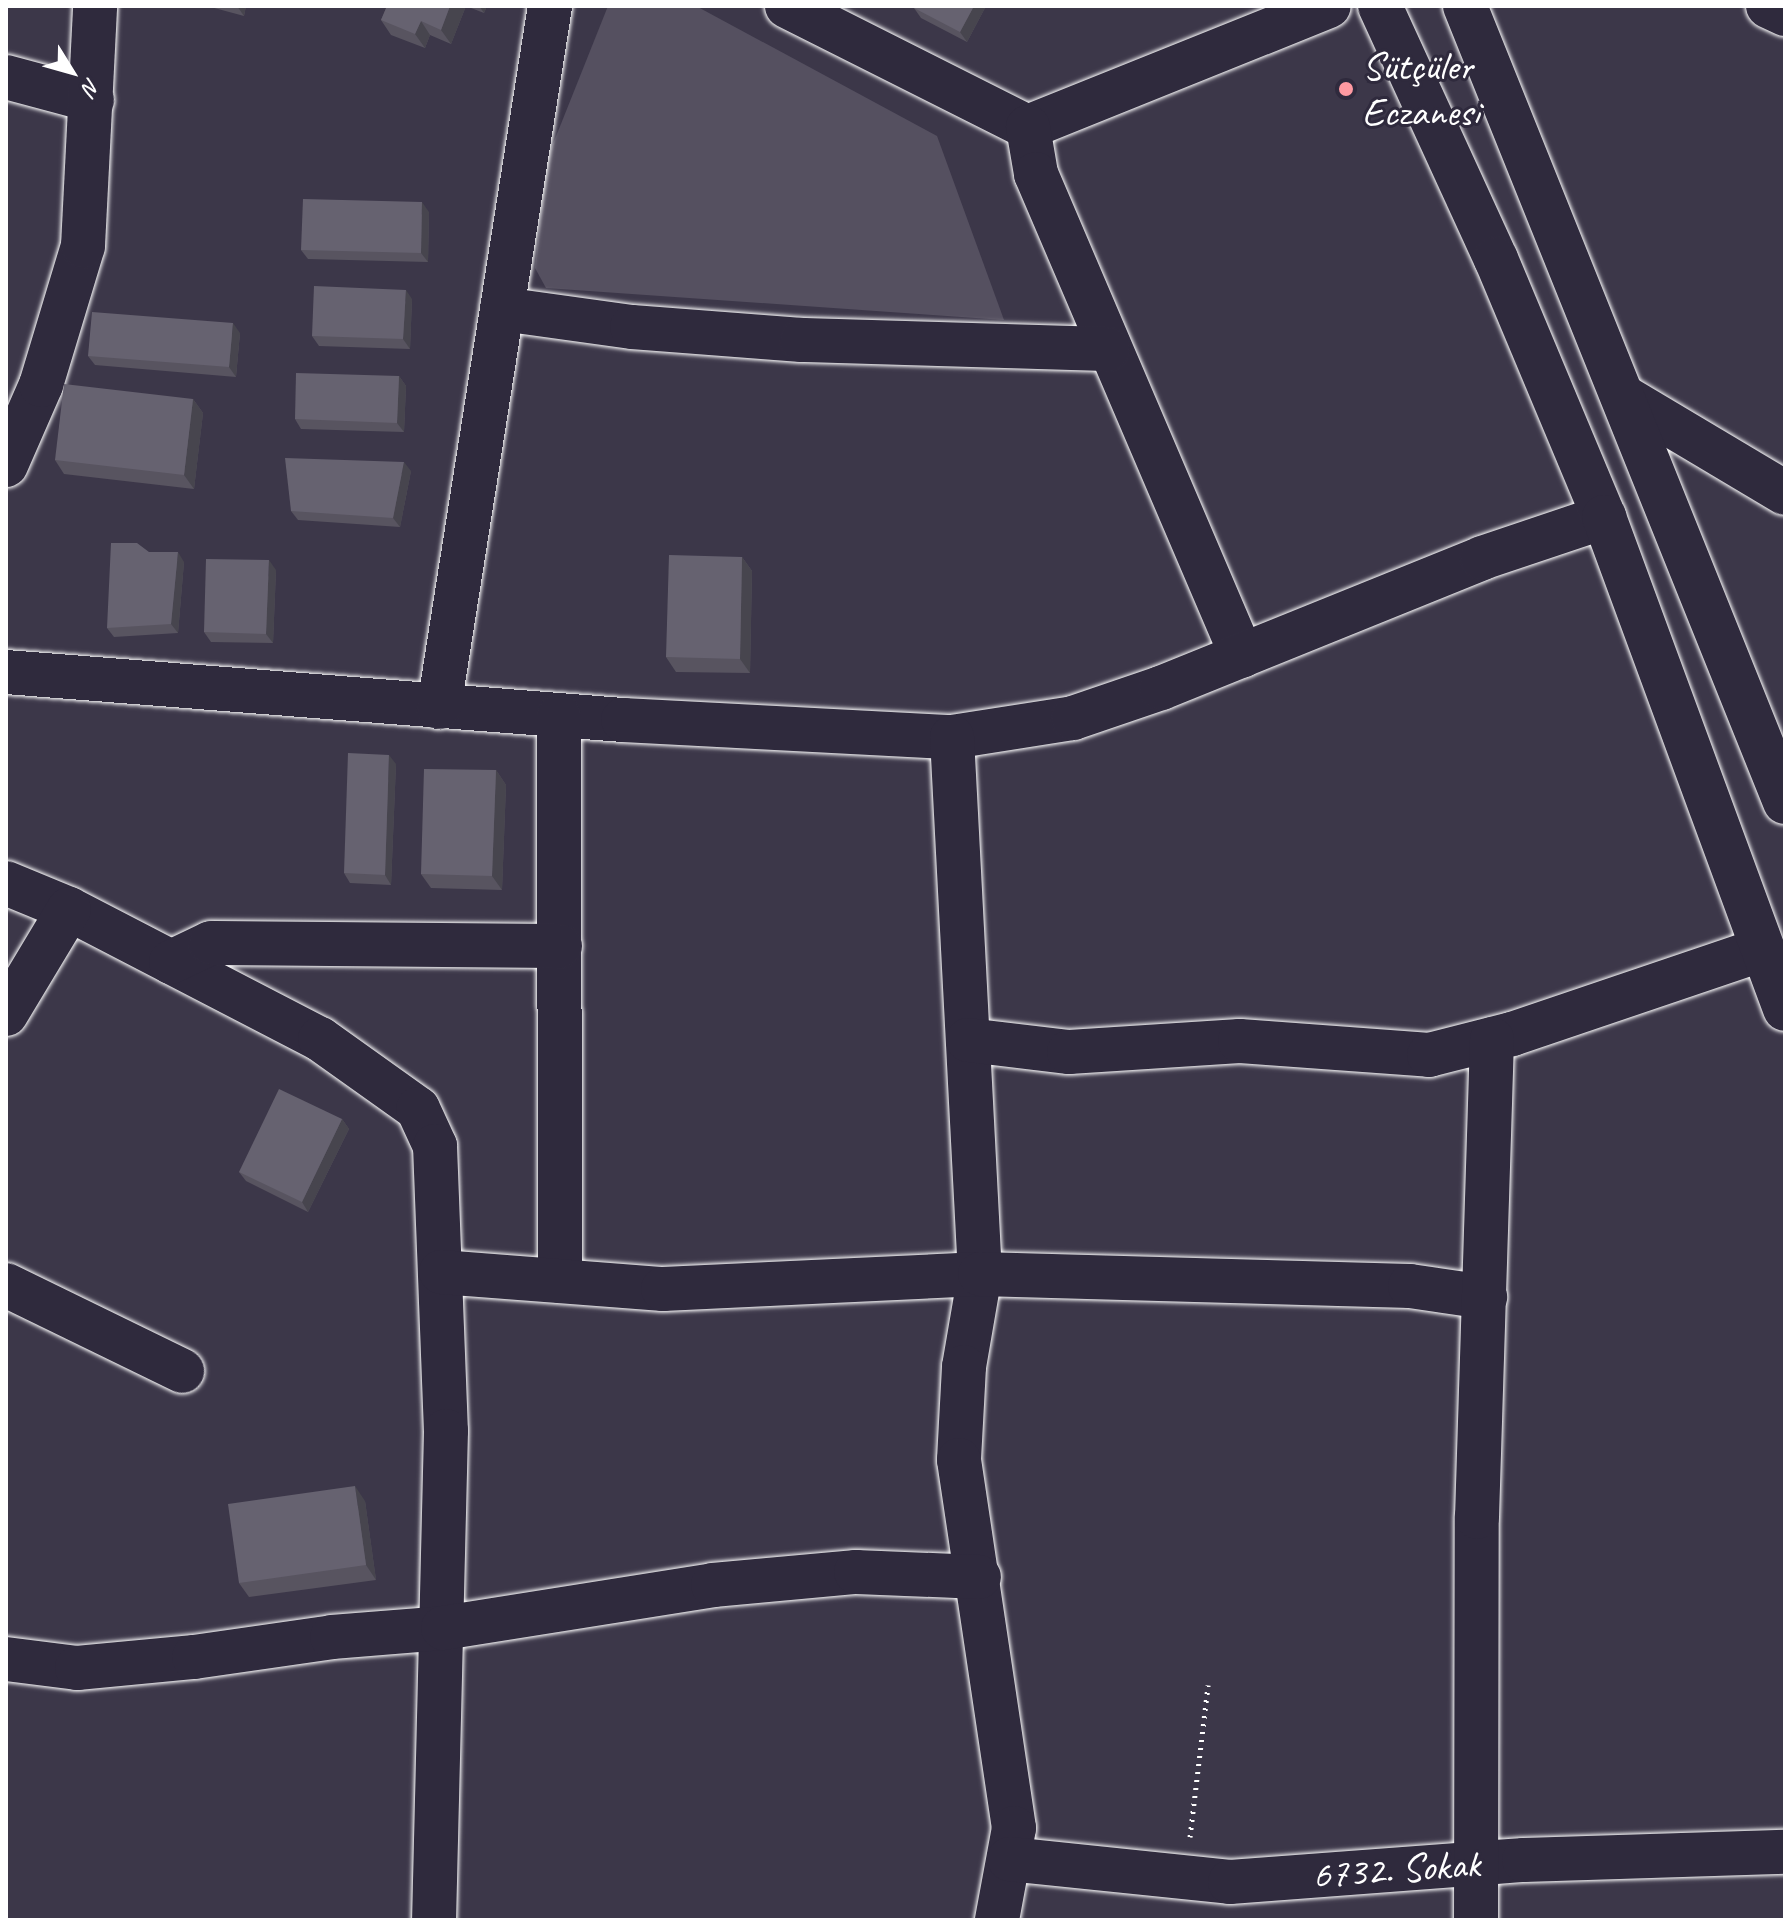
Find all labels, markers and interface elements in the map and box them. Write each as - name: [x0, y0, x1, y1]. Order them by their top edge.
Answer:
- north arrow: [32, 32, 112, 112]
- place label: Sütçüler Eczanesi: [1362, 42, 1480, 136]
- text: N: [76, 73, 106, 100]
- marker: Sütçüler Eczanesi: [1337, 80, 1355, 98]
- street label: 6732. Sokak: [1311, 1839, 1481, 1899]

